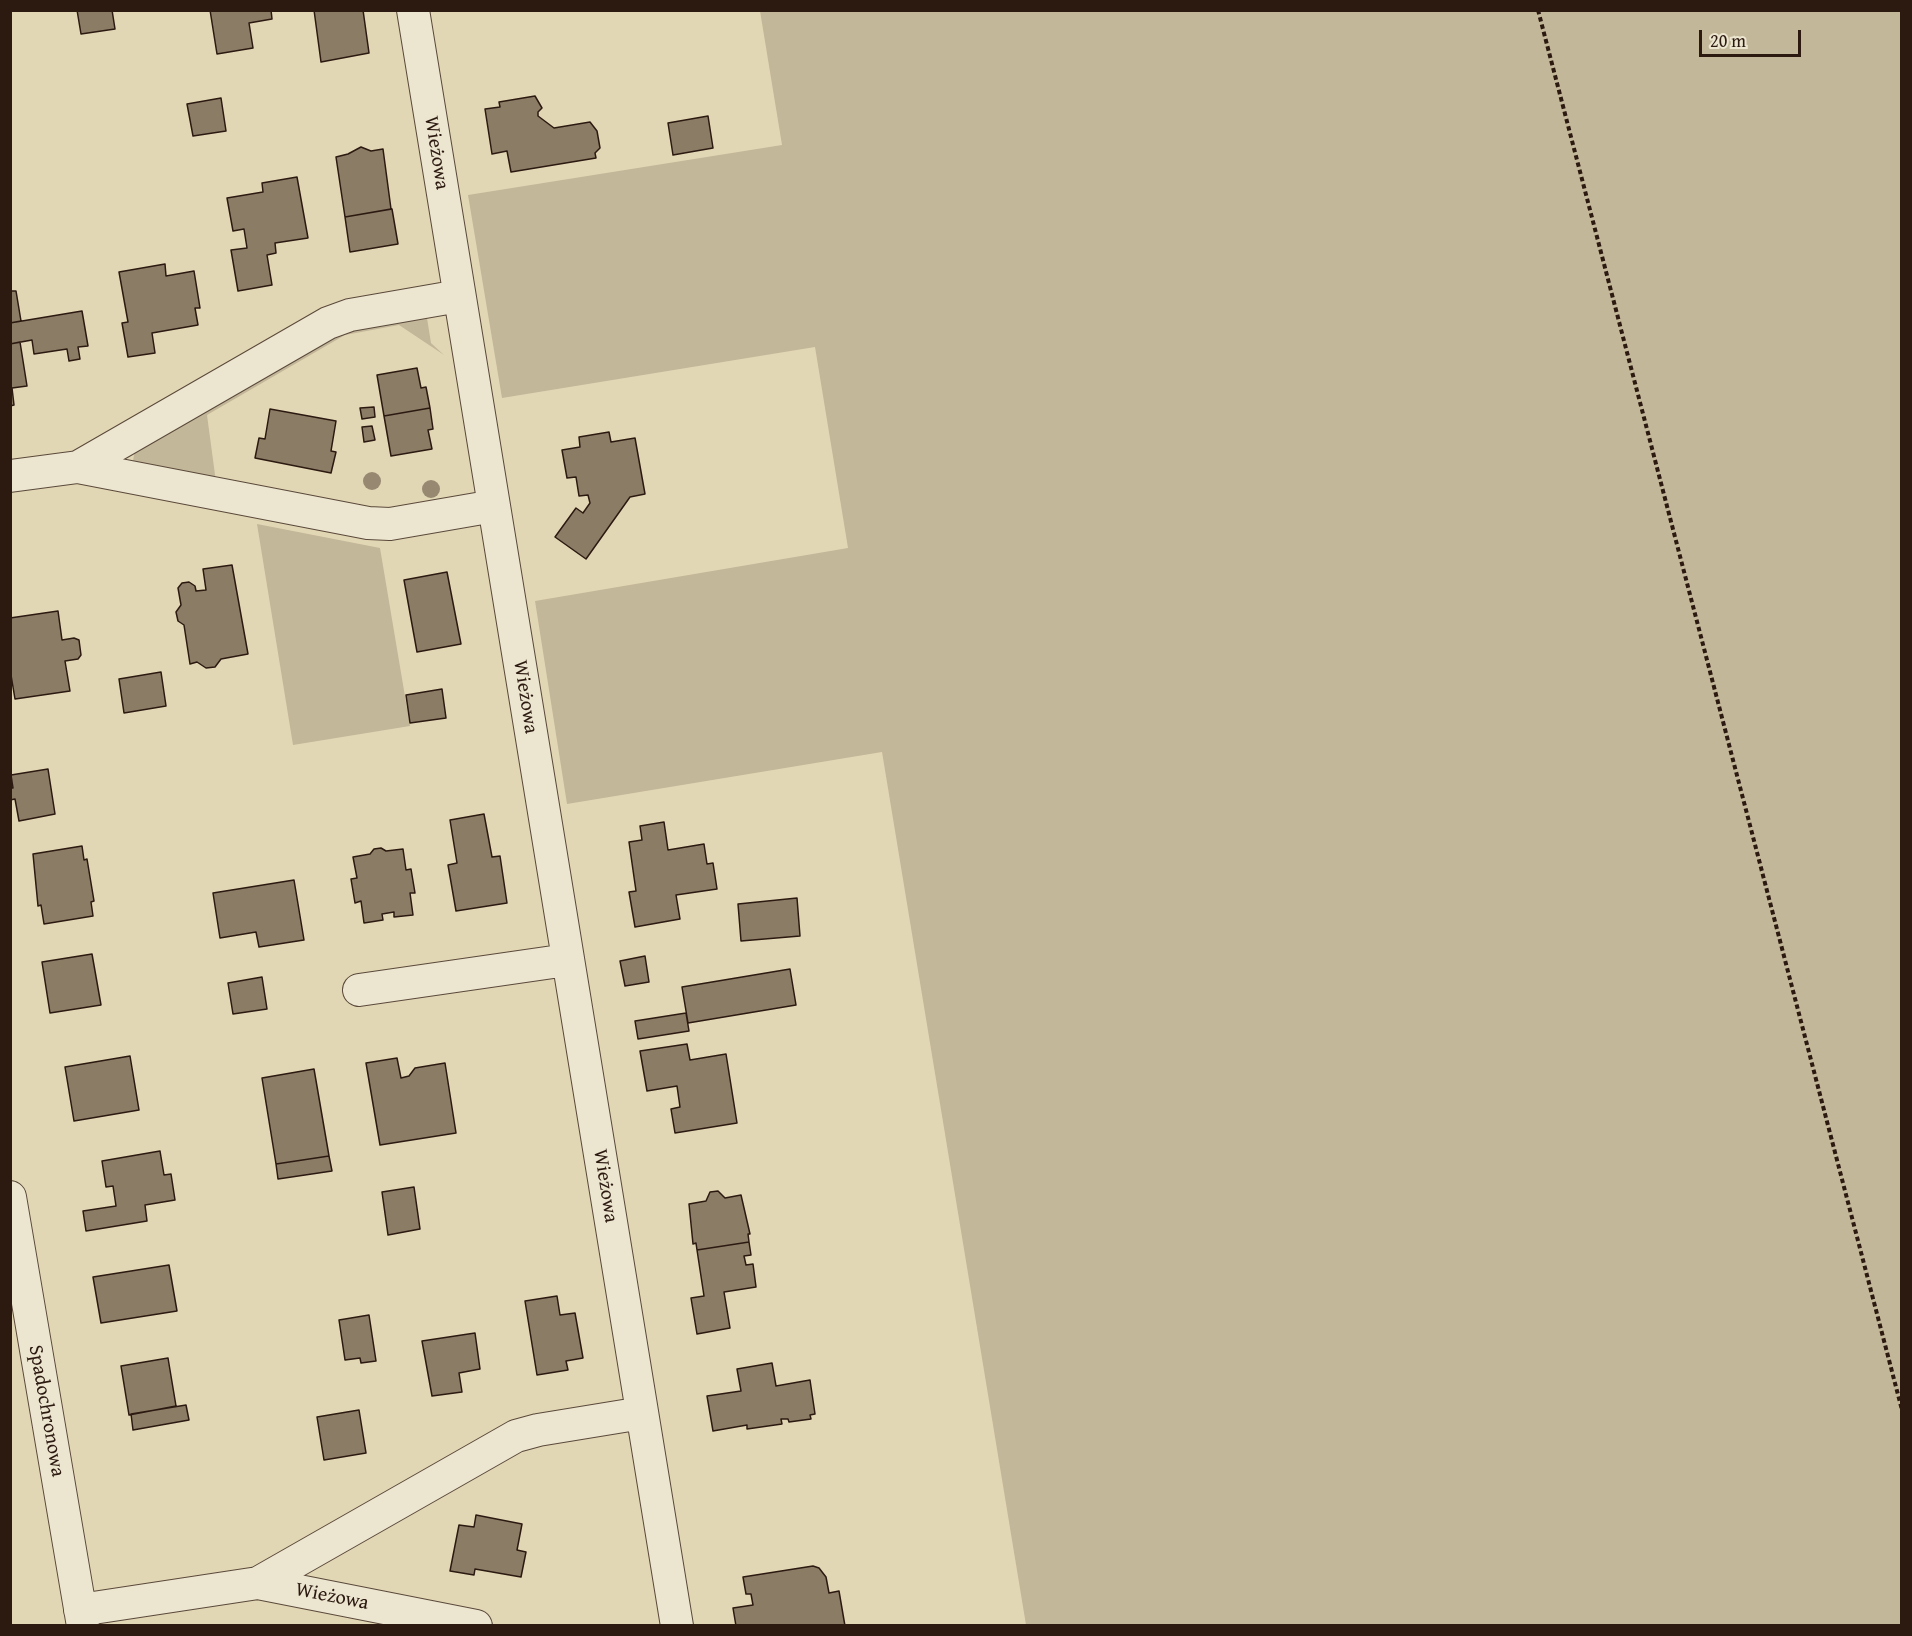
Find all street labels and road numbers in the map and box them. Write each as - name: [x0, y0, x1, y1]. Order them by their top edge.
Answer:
- street label: Wieżowa: [418, 115, 454, 191]
- street label: Wieżowa: [507, 659, 543, 735]
- street label: Wieżowa: [587, 1148, 623, 1224]
- street label: Spadochronowa: [23, 1343, 69, 1479]
- street label: Wieżowa: [293, 1578, 371, 1616]

